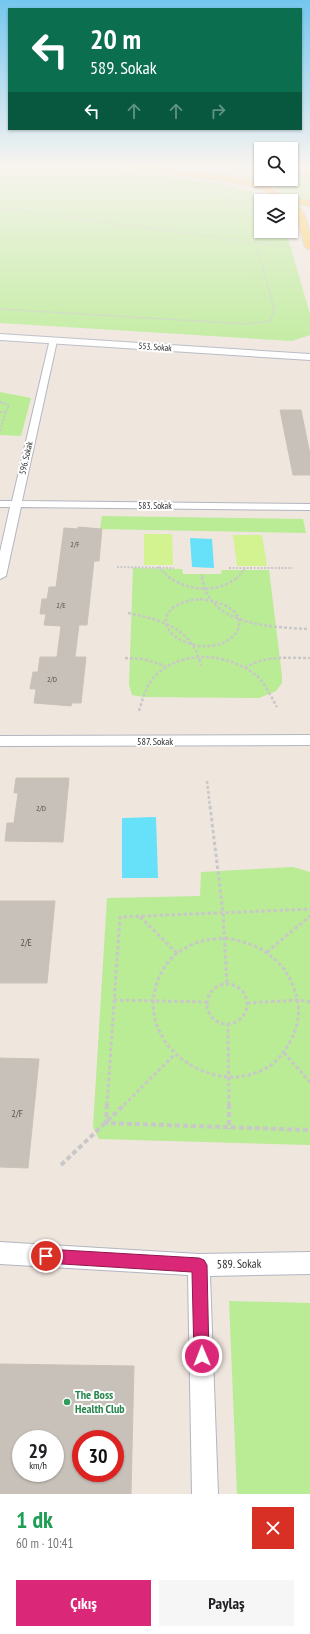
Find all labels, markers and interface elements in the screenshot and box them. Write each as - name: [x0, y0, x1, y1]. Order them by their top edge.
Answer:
- text: 20 m: [90, 20, 141, 57]
- icon: left: [24, 24, 76, 76]
- text: 589. Sokak: [90, 56, 157, 79]
- icon: left: [81, 100, 103, 122]
- icon: ahead: [123, 100, 145, 122]
- icon: ahead: [165, 100, 187, 122]
- icon: right: [207, 100, 229, 122]
- map controls: [254, 142, 298, 238]
- button: search: [254, 142, 298, 186]
- button: layers: [254, 194, 298, 238]
- street label: 553. Sokak: [138, 340, 173, 353]
- street label: 596. Sokak: [16, 440, 35, 475]
- street label: 583. Sokak: [138, 500, 172, 511]
- house number: 2/F: [70, 539, 80, 549]
- house number: 2/E: [56, 600, 66, 610]
- house number: 2/D: [47, 674, 57, 684]
- street label: 587. Sokak: [137, 735, 173, 748]
- house number: 2/D: [36, 803, 46, 813]
- house number: 2/E: [20, 936, 32, 949]
- house number: 2/F: [11, 1107, 23, 1120]
- pin: [29, 1239, 63, 1273]
- icon: arrive: [35, 1245, 57, 1267]
- street label: 589. Sokak: [217, 1256, 262, 1271]
- position arrow: [181, 1335, 223, 1377]
- place label: The Boss Health Club: [75, 1387, 125, 1416]
- marker: The Boss Health Club: [62, 1397, 72, 1407]
- speed limit sign: 30: [72, 1430, 124, 1482]
- text: 29: [28, 1438, 48, 1464]
- text: km/h: [29, 1459, 47, 1472]
- text: 1 dk: [16, 1504, 53, 1535]
- button: close: [252, 1507, 294, 1549]
- text: 60 m · 10:41: [16, 1535, 73, 1552]
- button: Çıkış: [16, 1580, 151, 1626]
- button: Paylaş: [159, 1580, 294, 1626]

